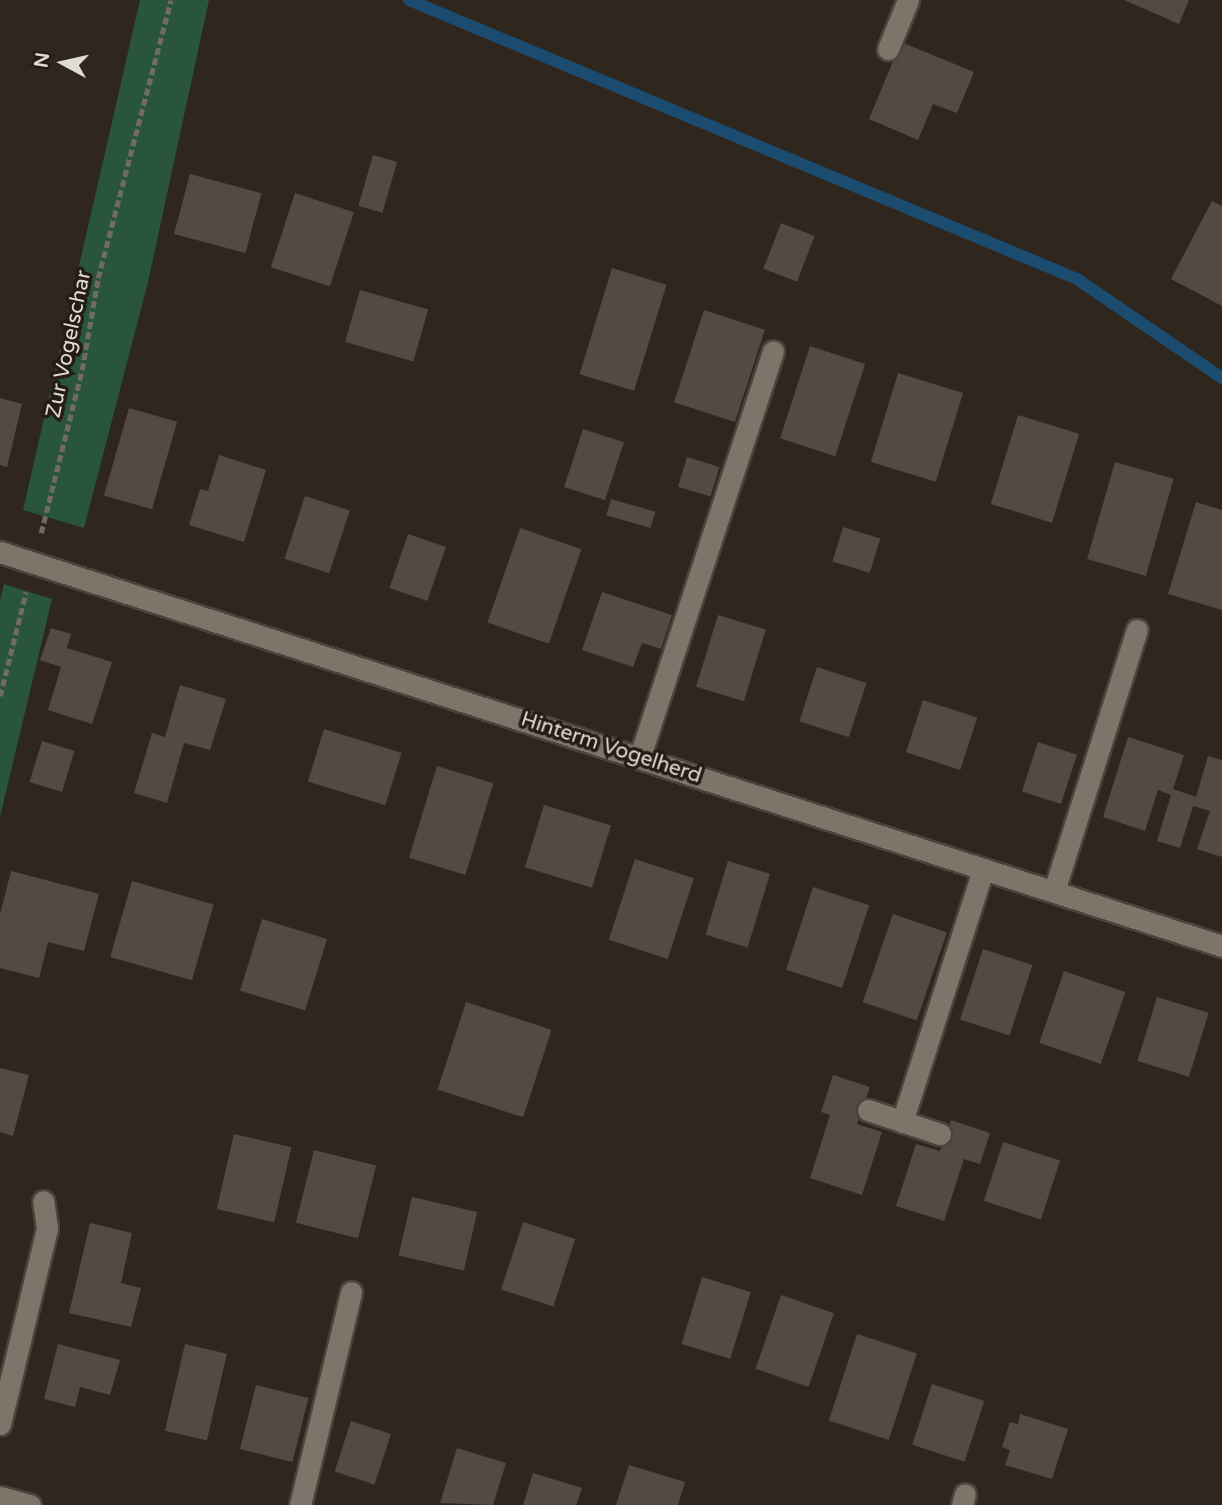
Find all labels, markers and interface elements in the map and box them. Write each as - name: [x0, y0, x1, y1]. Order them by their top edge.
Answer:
- north arrow: [28, 28, 98, 98]
- text: N: [30, 51, 54, 69]
- street label: Zur Vogelschar: [41, 268, 97, 420]
- street label: Hinterm Vogelherd: [518, 707, 704, 789]

